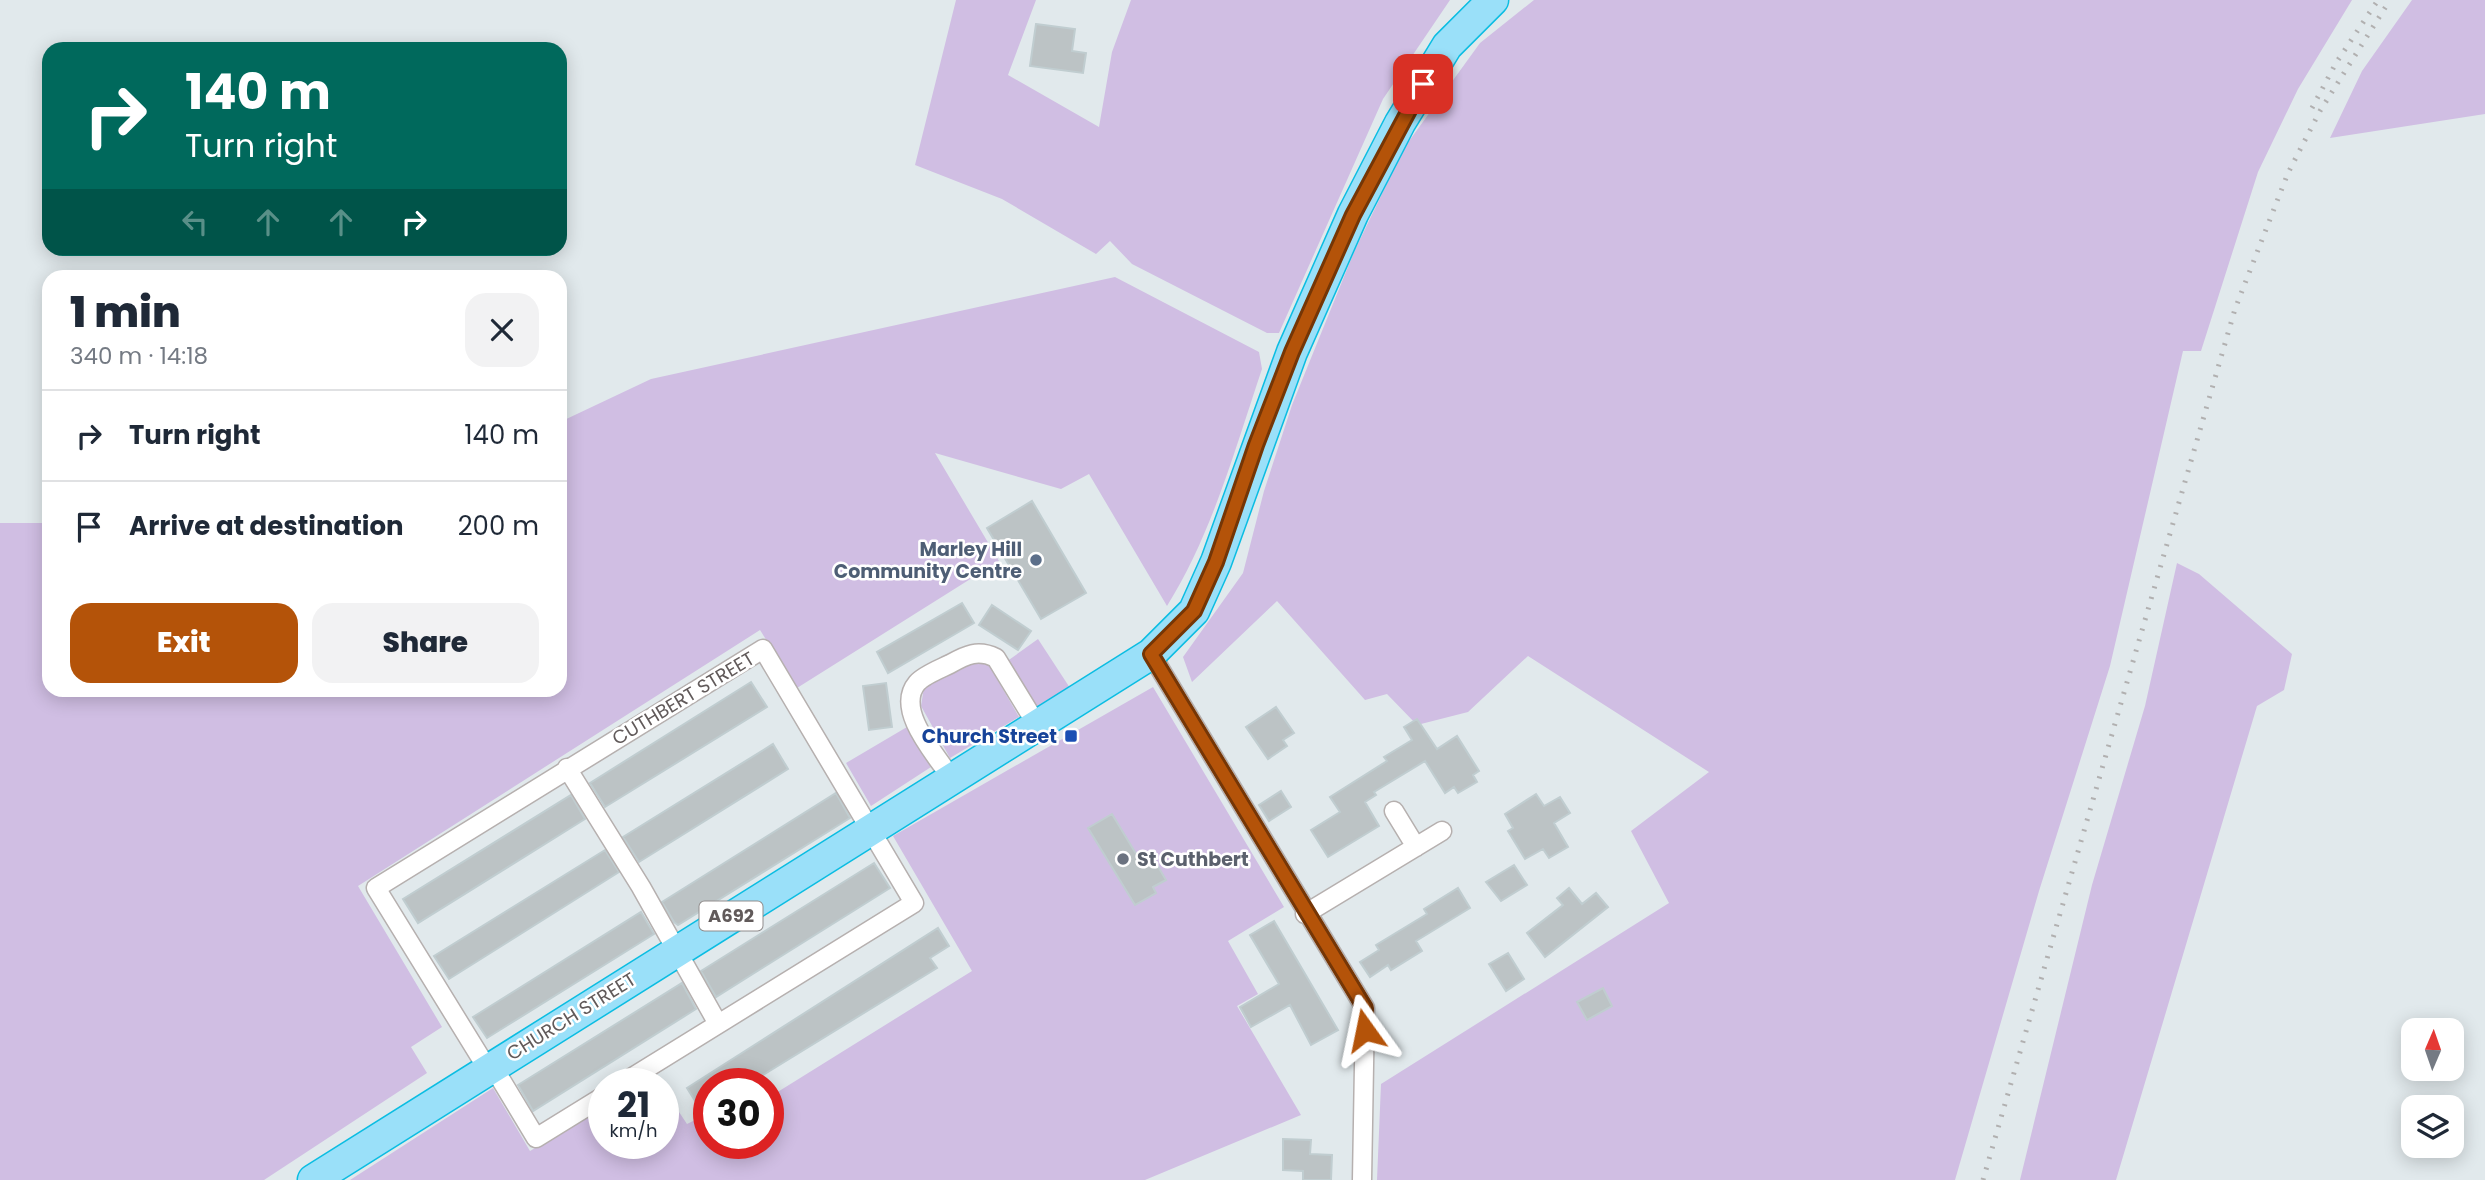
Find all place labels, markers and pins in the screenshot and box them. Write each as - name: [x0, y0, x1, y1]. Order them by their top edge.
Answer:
- pin: [1393, 54, 1453, 114]
- place label: Marley Hill Community Centre: [834, 536, 1022, 585]
- marker: Marley Hill Community Centre: [1028, 552, 1044, 568]
- place label: Church Street: [922, 723, 1057, 750]
- marker: Church Street: [1063, 728, 1079, 744]
- place label: St Cuthbert: [1137, 846, 1249, 873]
- marker: St Cuthbert: [1115, 851, 1131, 867]

